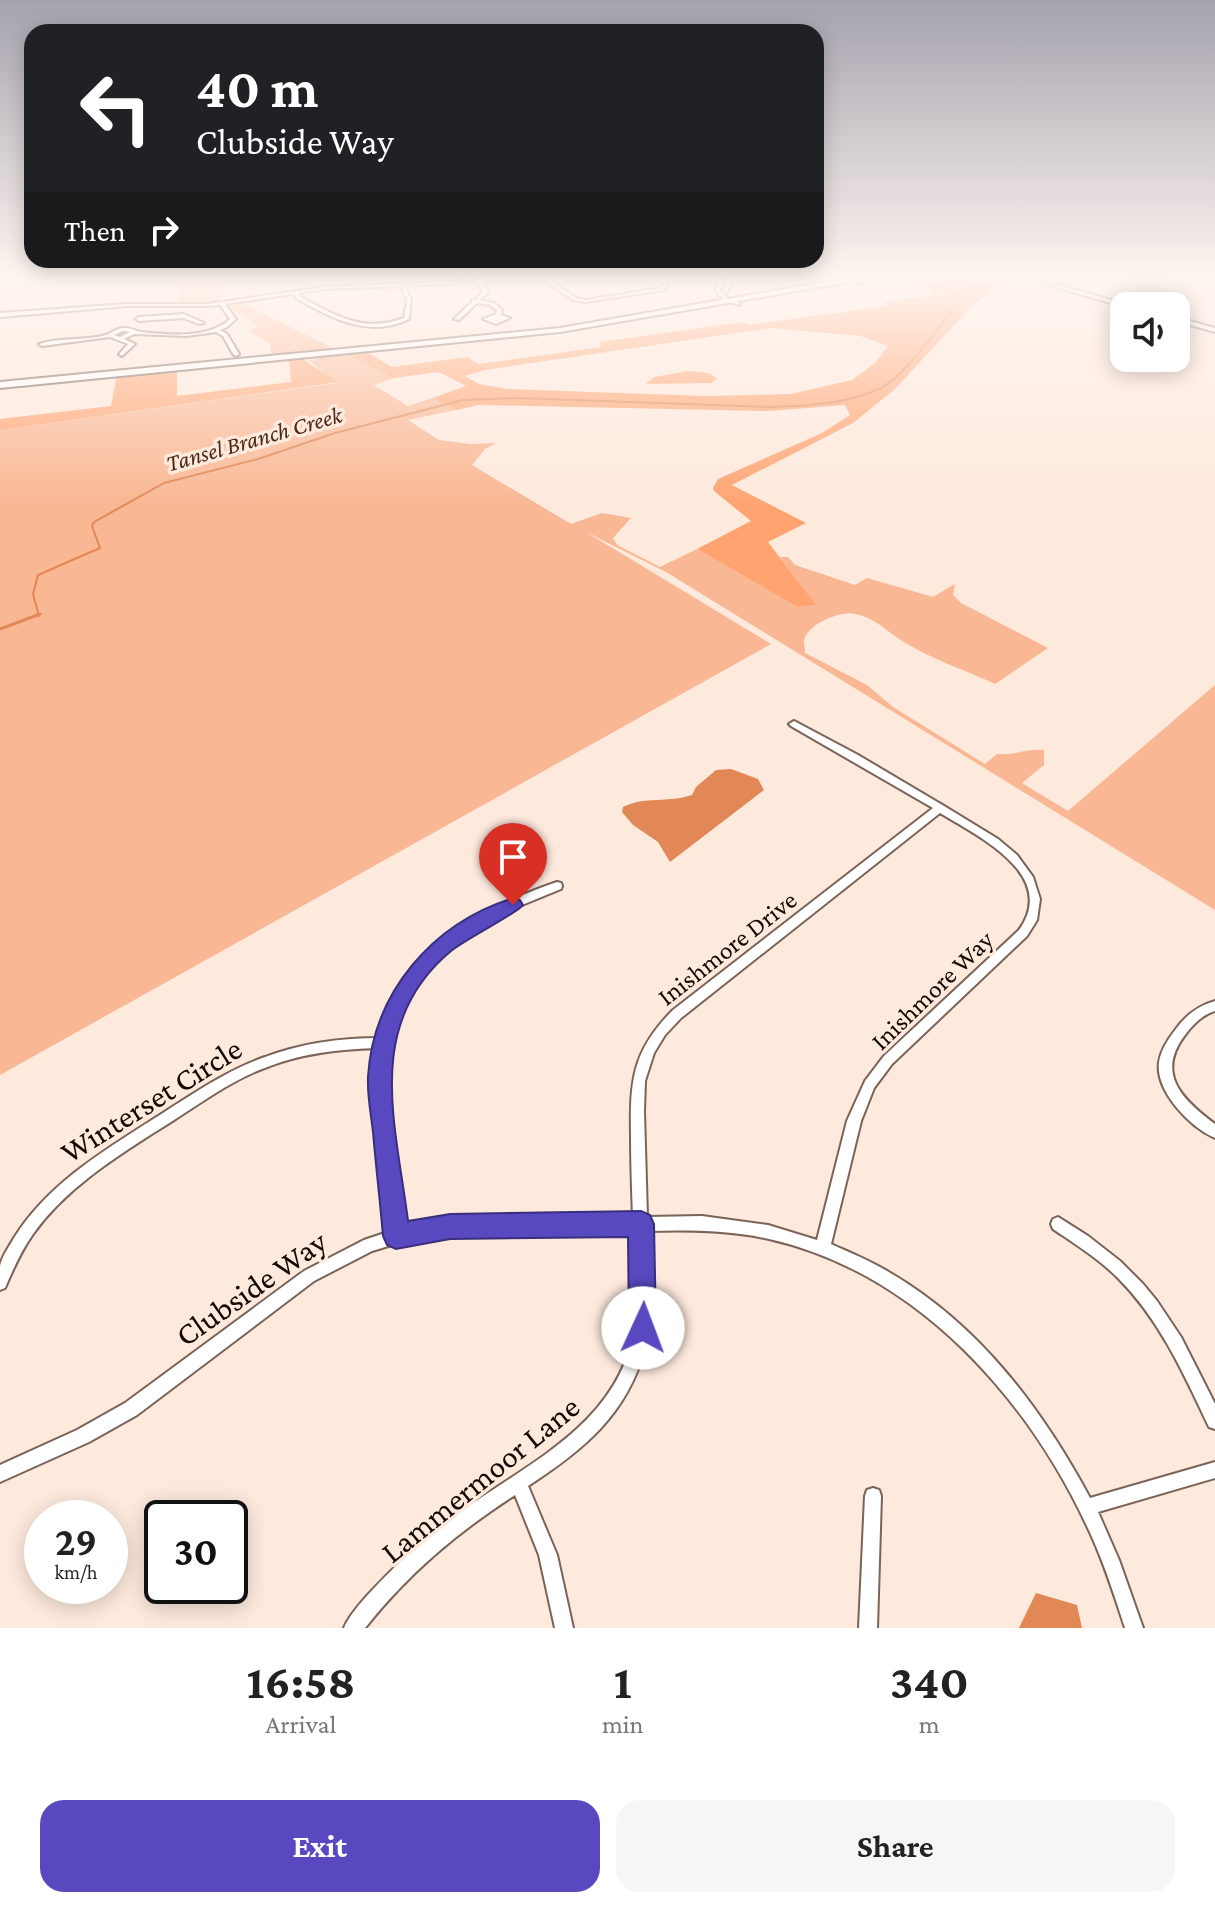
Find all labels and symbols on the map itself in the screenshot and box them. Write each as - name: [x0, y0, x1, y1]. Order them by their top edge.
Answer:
- water label: Tansel Branch Creek: [163, 400, 346, 477]
- pin: [479, 823, 547, 905]
- street label: Inishmore Drive: [652, 885, 802, 1012]
- street label: Inishmore Way: [865, 924, 1000, 1056]
- street label: Winterset Circle: [54, 1030, 248, 1170]
- street label: Clubside Way: [169, 1223, 334, 1353]
- position arrow: [601, 1286, 685, 1370]
- street label: Lammermoor Lane: [374, 1388, 586, 1570]
- speed limit sign: 30: [144, 1500, 248, 1604]

